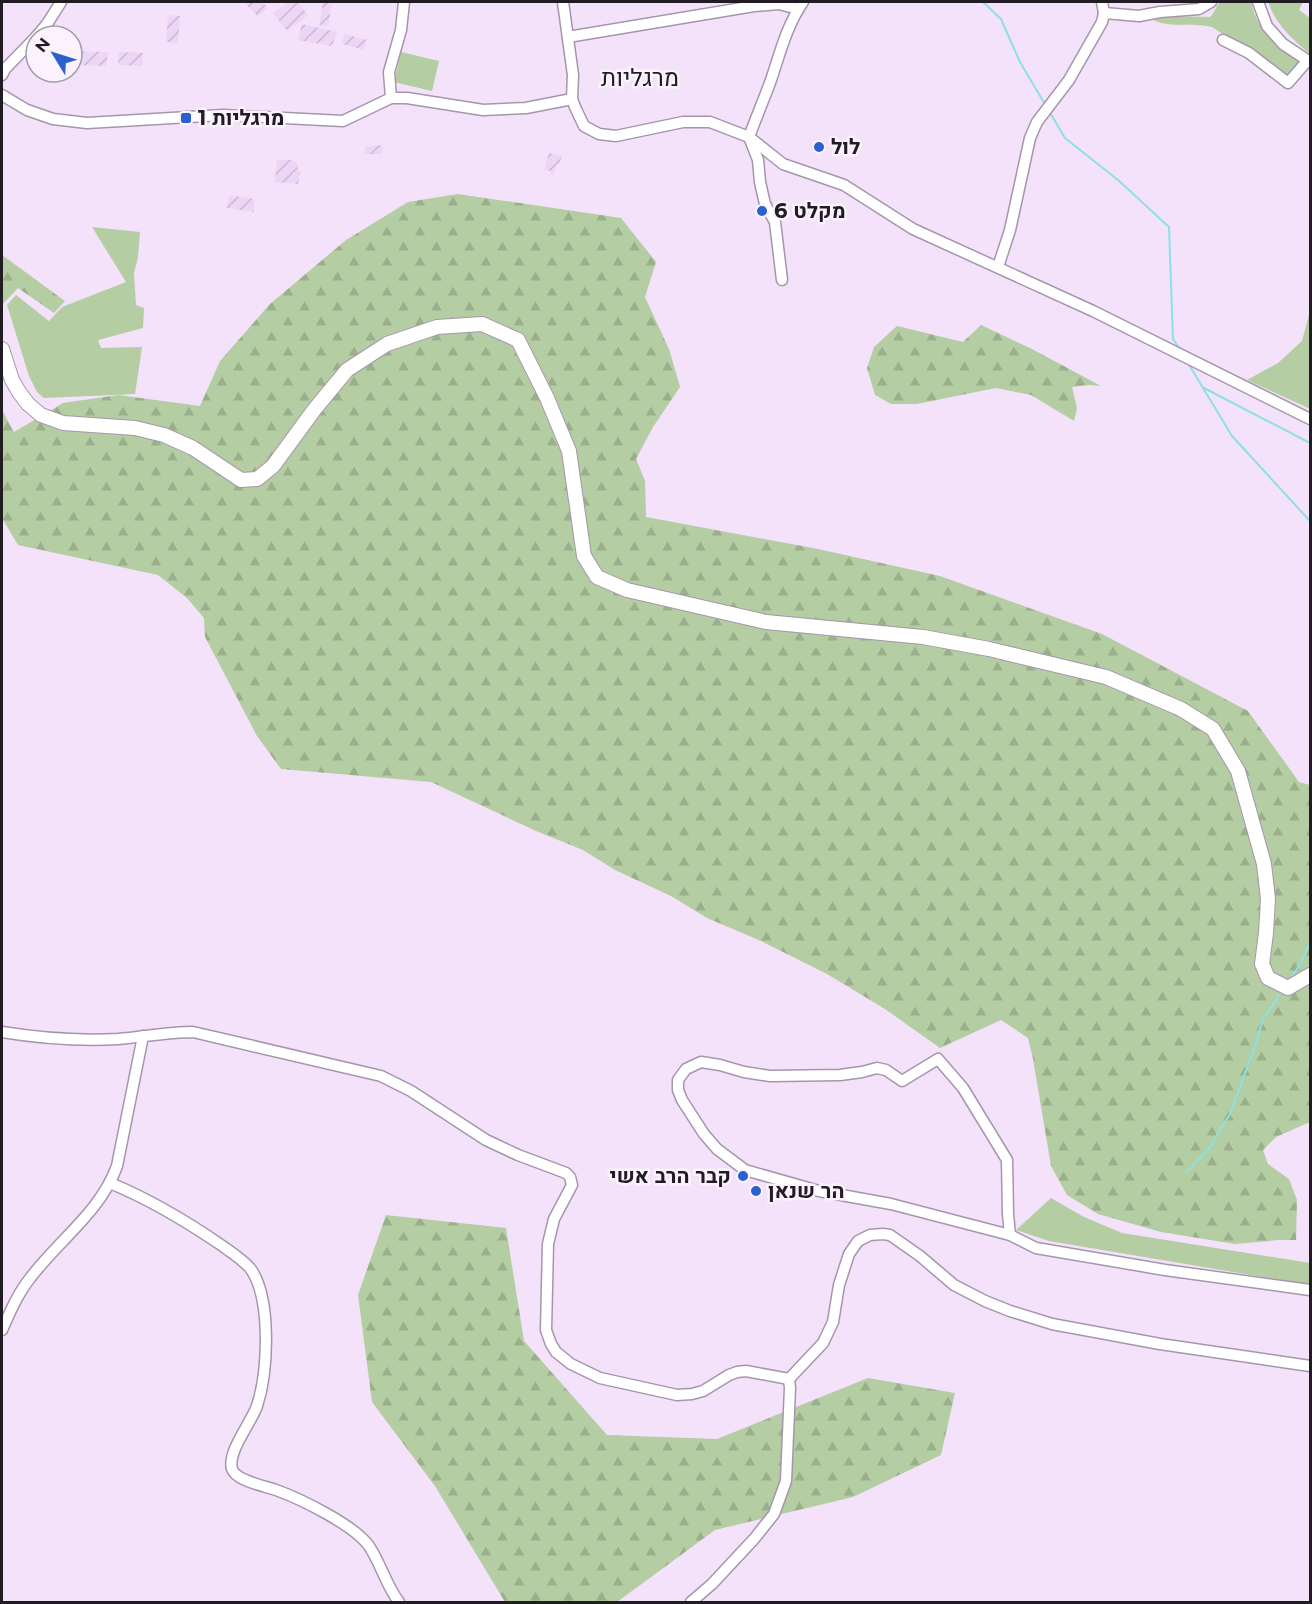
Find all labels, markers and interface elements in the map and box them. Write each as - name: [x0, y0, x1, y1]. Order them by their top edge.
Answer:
- north arrow: [24, 24, 84, 84]
- text: N: [31, 34, 54, 56]
- district label: מרגליות: [601, 63, 679, 92]
- place label: מרגליות 1: [198, 105, 284, 130]
- marker: מרגליות 1: [179, 111, 193, 125]
- place label: לול: [831, 134, 860, 159]
- marker: לול: [812, 140, 826, 154]
- place label: מקלט 6: [774, 198, 846, 223]
- marker: מקלט 6: [755, 204, 769, 218]
- place label: קבר הרב אשי: [610, 1163, 731, 1188]
- marker: קבר הרב אשי: [736, 1169, 750, 1183]
- place label: הר שנאן: [768, 1178, 844, 1203]
- marker: הר שנאן: [749, 1184, 763, 1198]

